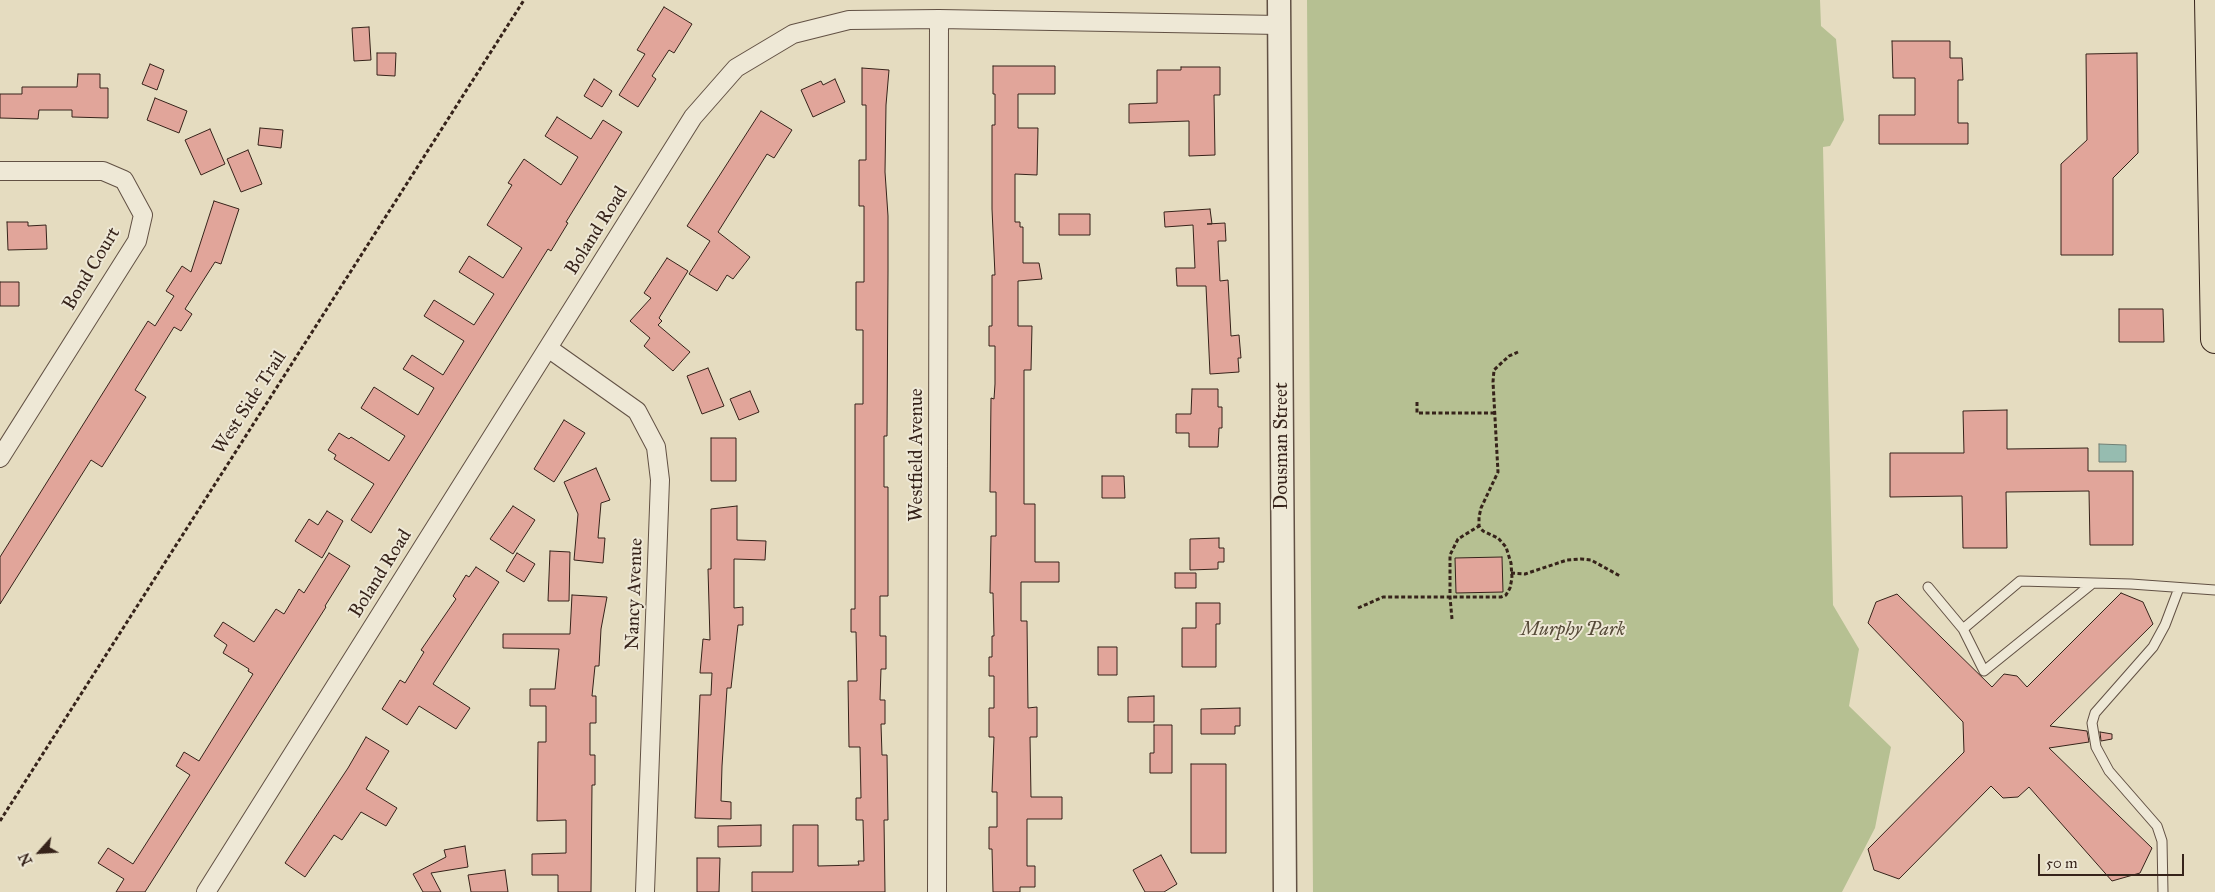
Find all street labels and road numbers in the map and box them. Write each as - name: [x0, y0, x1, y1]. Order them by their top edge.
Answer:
- street label: Boland Road: [561, 183, 633, 279]
- street label: Bond Court: [58, 223, 126, 315]
- street label: West Side Trail: [208, 347, 292, 459]
- street label: Dousman Street: [1271, 382, 1293, 510]
- street label: Westfield Avenue: [906, 388, 928, 522]
- street label: Boland Road: [345, 526, 417, 622]
- street label: Nancy Avenue: [622, 538, 648, 650]

